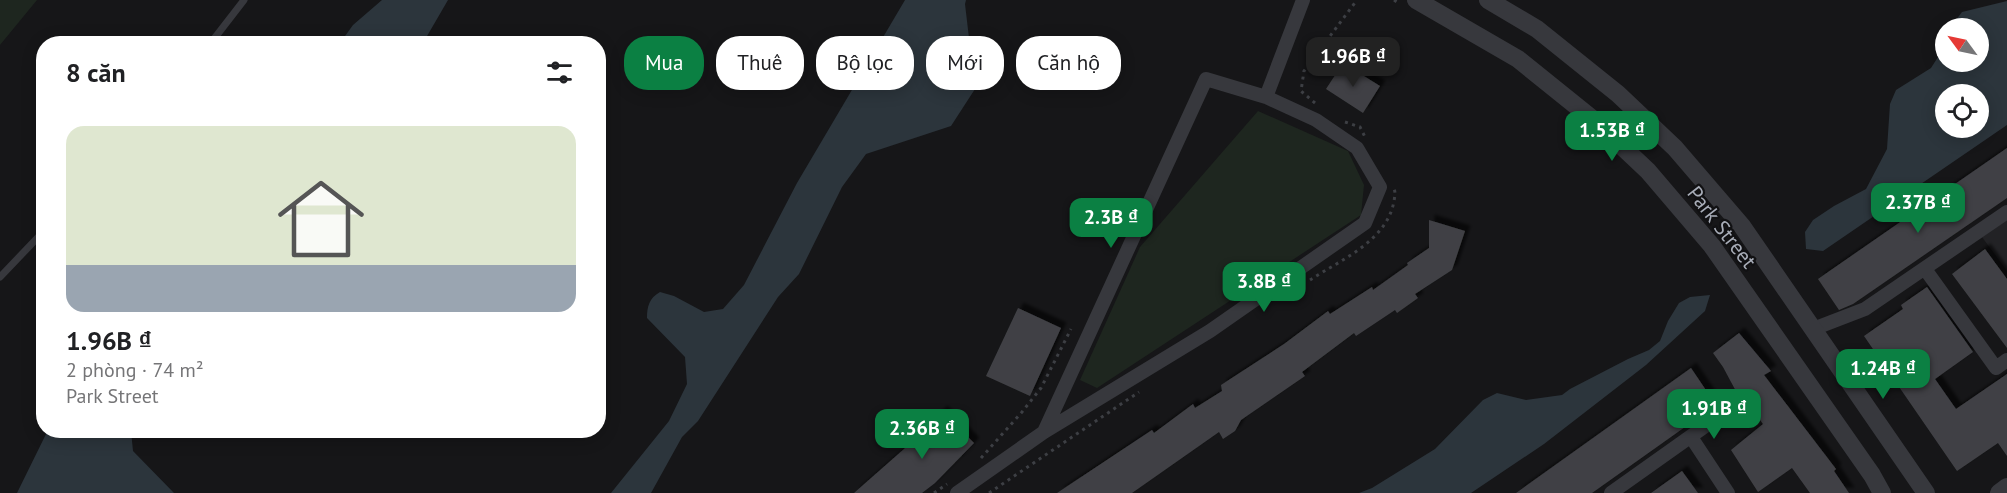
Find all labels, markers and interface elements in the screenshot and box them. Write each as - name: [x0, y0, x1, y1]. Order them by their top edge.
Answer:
- north arrow: [1935, 18, 1989, 72]
- map controls: [1935, 18, 1989, 138]
- chip: Mua: [624, 36, 704, 90]
- chip: Thuê: [716, 36, 804, 90]
- chip: Bộ lọc: [816, 36, 914, 90]
- chip: Mới: [926, 36, 1004, 90]
- chip: Căn hộ: [1016, 36, 1121, 90]
- pin: 1.96B ₫: [1298, 37, 1408, 88]
- text: 1.96B ₫: [1320, 43, 1386, 69]
- text: 8 căn: [66, 56, 126, 89]
- icon: filters: [543, 56, 576, 89]
- button: locate: [1935, 84, 1989, 138]
- pin: 1.53B ₫: [1557, 111, 1667, 162]
- text: 1.53B ₫: [1579, 117, 1645, 143]
- icon: home: [267, 165, 375, 273]
- street label: Park Street: [1681, 180, 1763, 274]
- pin: 2.37B ₫: [1863, 183, 1973, 234]
- text: 2.37B ₫: [1885, 189, 1951, 215]
- pin: 2.3B ₫: [1062, 198, 1160, 249]
- text: 2.3B ₫: [1084, 204, 1138, 230]
- pin: 3.8B ₫: [1215, 262, 1313, 313]
- text: 3.8B ₫: [1237, 268, 1291, 294]
- text: 1.96B ₫: [66, 324, 152, 357]
- pin: 1.24B ₫: [1828, 349, 1938, 400]
- text: 1.24B ₫: [1850, 355, 1916, 381]
- text: 2 phòng · 74 m²: [66, 357, 204, 383]
- text: Park Street: [66, 383, 159, 409]
- pin: 1.91B ₫: [1659, 389, 1769, 440]
- text: 1.91B ₫: [1681, 395, 1747, 421]
- pin: 2.36B ₫: [867, 409, 977, 460]
- text: 2.36B ₫: [889, 415, 955, 441]

